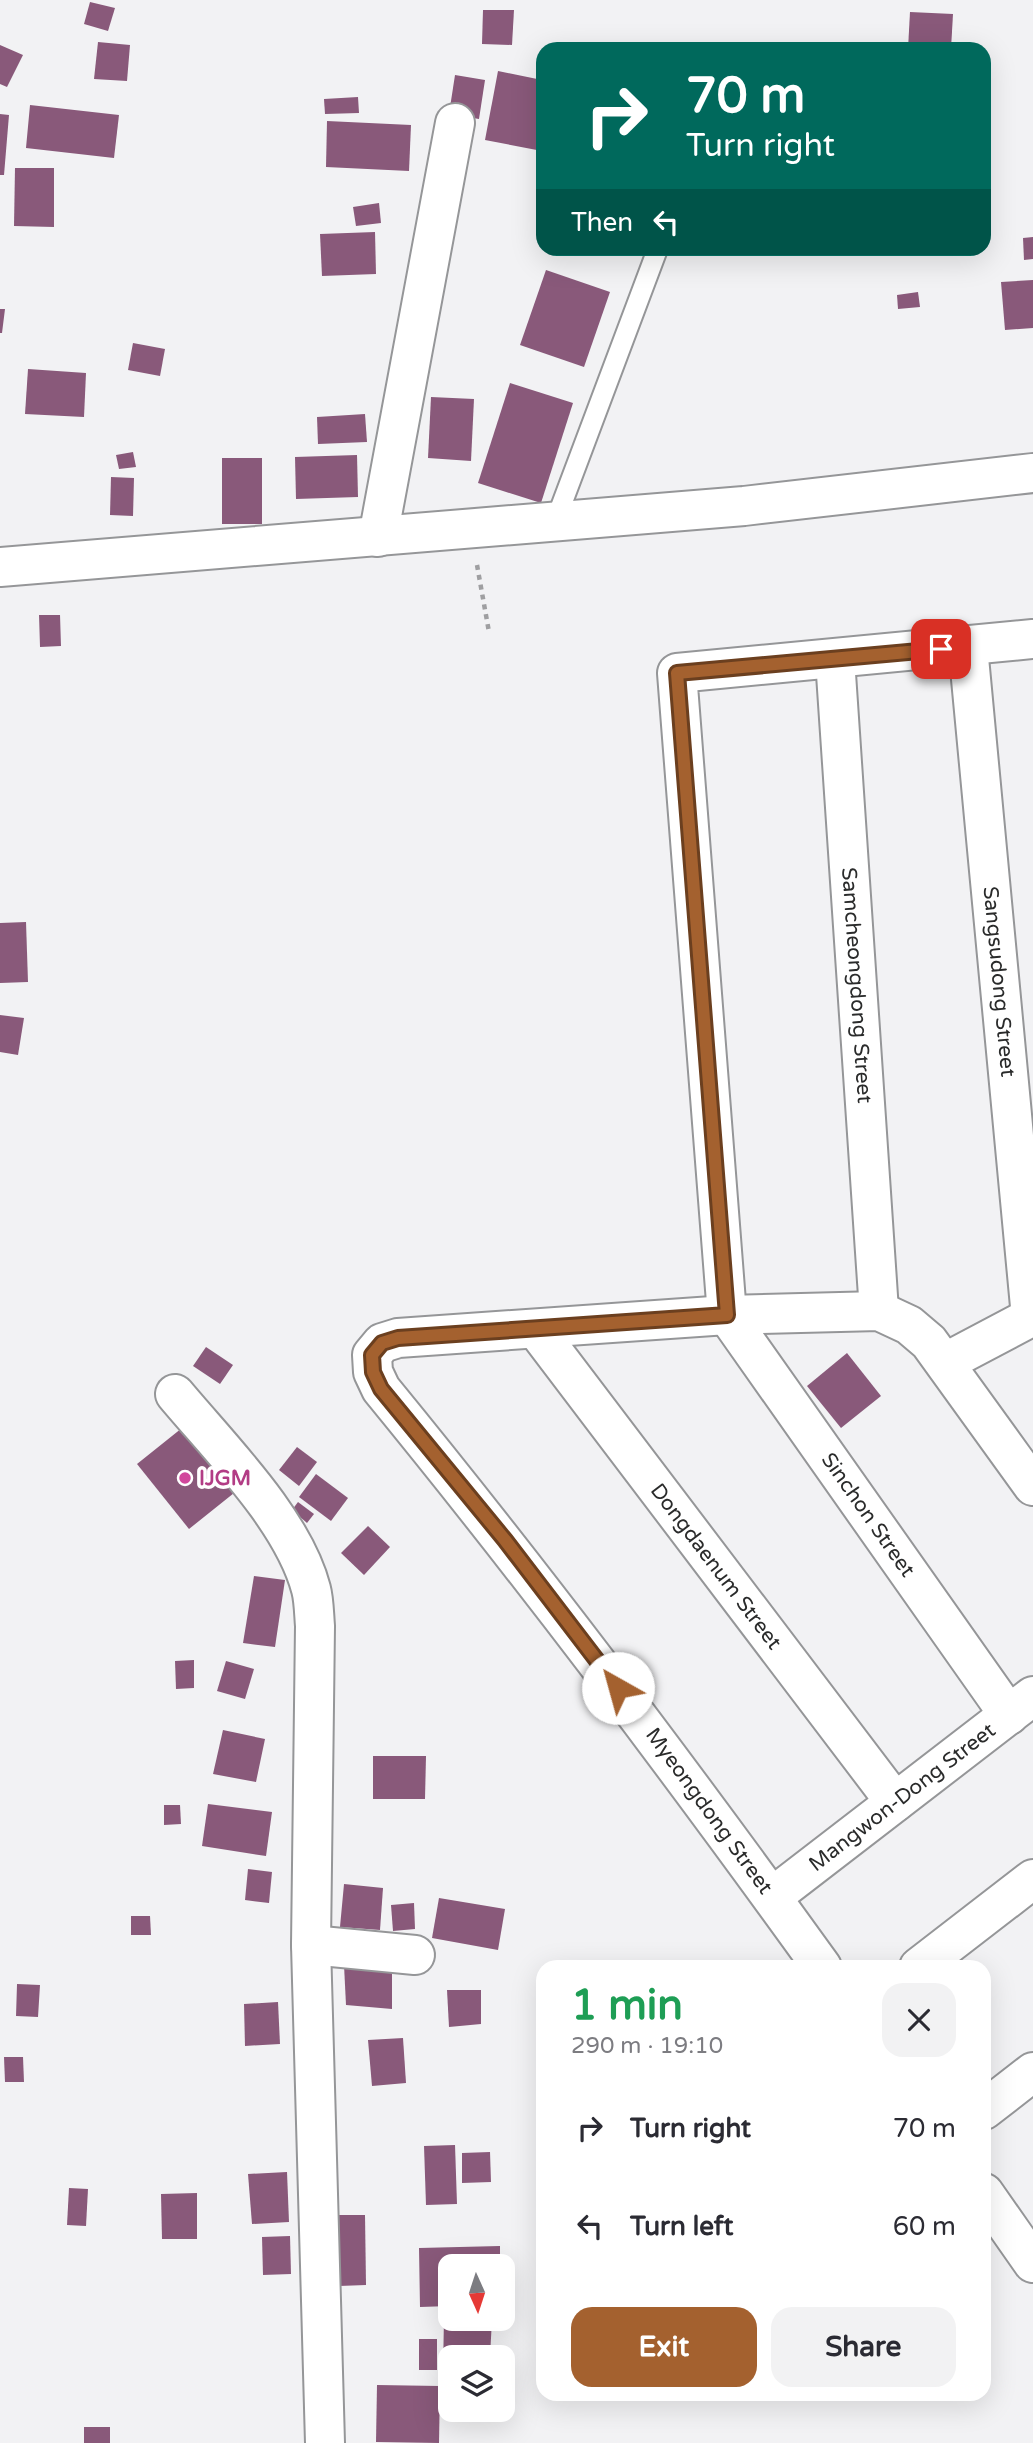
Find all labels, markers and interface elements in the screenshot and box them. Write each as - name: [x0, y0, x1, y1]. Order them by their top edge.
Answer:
- text: 70 m: [686, 67, 805, 126]
- icon: right: [571, 70, 662, 161]
- text: Turn right: [686, 127, 835, 165]
- icon: left: [647, 203, 685, 241]
- text: Then: [571, 207, 633, 238]
- pin: [911, 619, 971, 679]
- icon: arrive: [922, 630, 960, 668]
- street label: Samcheongdong Street: [837, 866, 877, 1104]
- street label: Sangsudong Street: [978, 885, 1021, 1078]
- street label: Sinchon Street: [816, 1448, 920, 1582]
- place label: IJGM: [199, 1466, 251, 1491]
- marker: IJGM: [177, 1470, 193, 1486]
- street label: Dongdaenum Street: [645, 1479, 787, 1654]
- position arrow: [581, 1651, 655, 1725]
- street label: Mangwon-Dong Street: [804, 1717, 1000, 1877]
- street label: Myeongdong Street: [640, 1723, 778, 1899]
- text: 1 min: [571, 1980, 683, 2031]
- button: close: [882, 1983, 956, 2057]
- text: 290 m · 19:10: [571, 2032, 723, 2060]
- icon: right: [571, 2109, 609, 2147]
- text: Turn right: [630, 2113, 751, 2144]
- text: 70 m: [893, 2113, 956, 2144]
- icon: left: [571, 2207, 609, 2245]
- text: Turn left: [630, 2211, 733, 2242]
- text: 60 m: [893, 2211, 956, 2242]
- north arrow: [438, 2254, 514, 2331]
- map controls: [438, 2254, 515, 2422]
- button: Exit: [571, 2307, 757, 2387]
- button: Share: [771, 2307, 956, 2387]
- button: layers: [438, 2345, 515, 2422]

